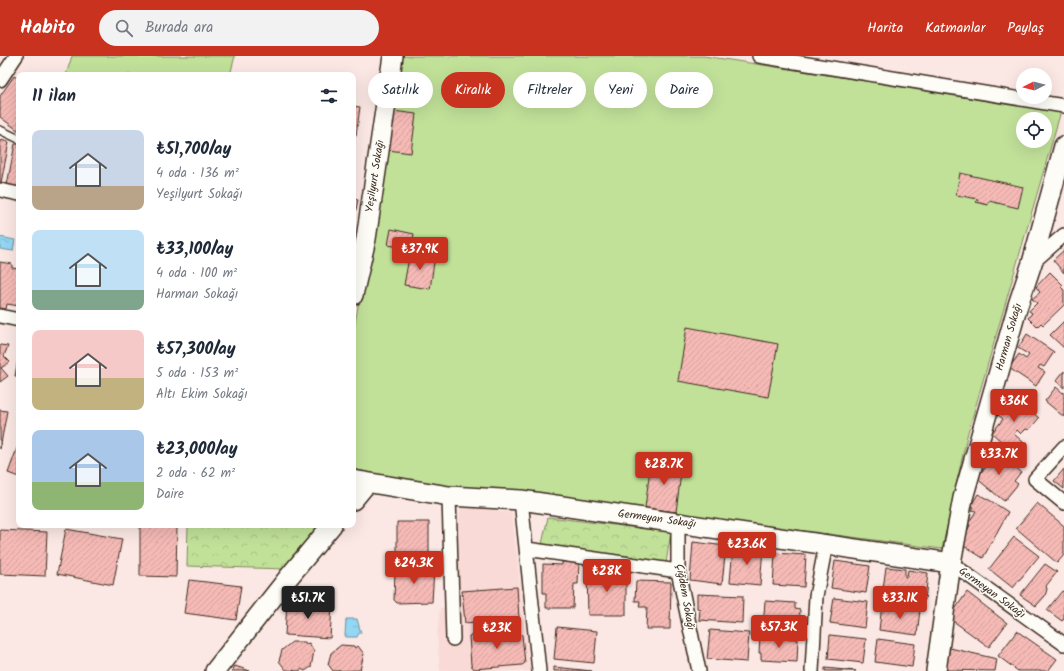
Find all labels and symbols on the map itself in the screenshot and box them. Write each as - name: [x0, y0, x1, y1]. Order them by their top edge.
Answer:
- north arrow: [1016, 68, 1052, 104]
- street label: Yeşilyurt Sokağı: [360, 138, 390, 214]
- pin: ₺37.9K: [387, 237, 453, 271]
- street label: Harman Sokağı: [991, 301, 1027, 373]
- pin: ₺36K: [990, 389, 1038, 423]
- pin: ₺33.7K: [966, 442, 1032, 476]
- pin: ₺28.7K: [631, 452, 697, 486]
- street label: Germeyan Sokağı: [617, 505, 697, 533]
- pin: ₺23.6K: [714, 532, 780, 566]
- pin: ₺24.3K: [381, 551, 447, 585]
- pin: ₺28K: [583, 559, 631, 593]
- street label: Çiğdem Sokağı: [670, 562, 700, 632]
- street label: Germeyan Sokağı: [955, 563, 1029, 624]
- pin: ₺51.7K: [275, 586, 341, 620]
- pin: ₺33.1K: [867, 586, 933, 620]
- pin: ₺57.3K: [746, 615, 812, 649]
- pin: ₺23K: [473, 616, 521, 650]

